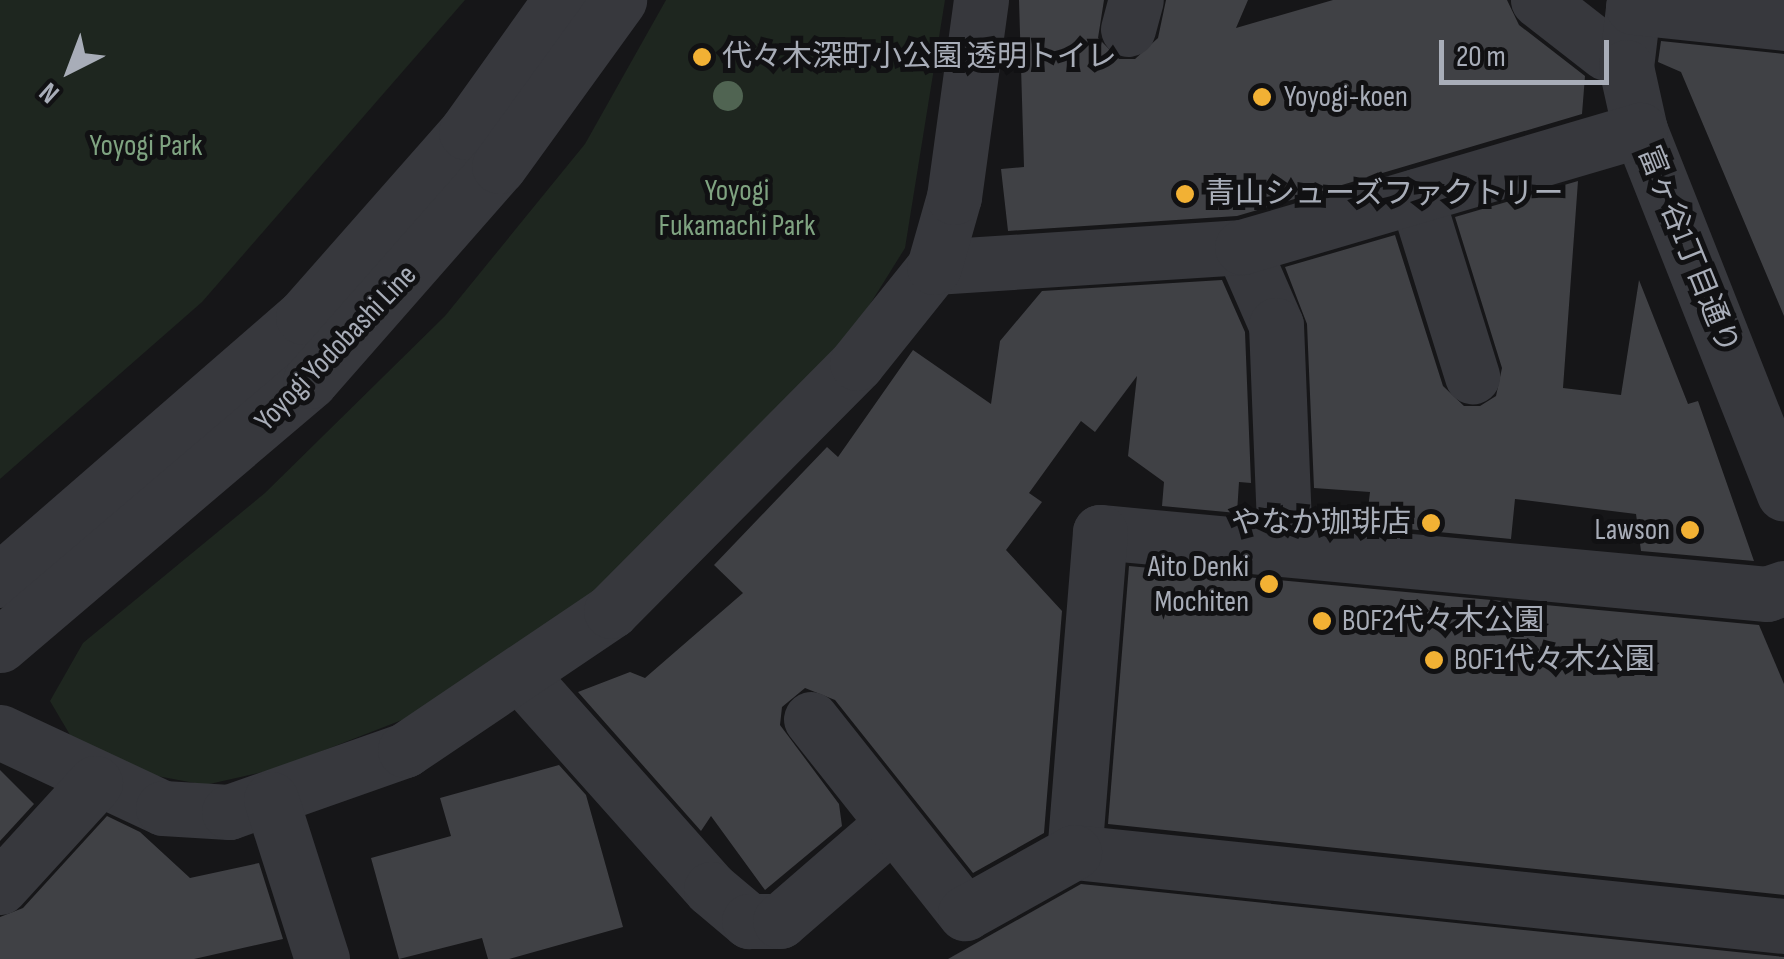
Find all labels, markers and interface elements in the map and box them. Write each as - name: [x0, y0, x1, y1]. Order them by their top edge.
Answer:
- north arrow: [20, 20, 120, 120]
- scale bar: [1444, 20, 1614, 82]
- place label: 代々木深町小公園 透明トイレ: [722, 39, 1117, 75]
- text: 20 m: [1456, 39, 1506, 75]
- marker: 代々木深町小公園 透明トイレ: [691, 46, 713, 68]
- text: N: [33, 75, 66, 110]
- place label: Yoyogi-koen: [1284, 79, 1408, 115]
- marker: Yoyogi-koen: [1249, 84, 1275, 110]
- park label: Yoyogi Park: [89, 128, 203, 164]
- street label: 富ヶ谷1丁目通り: [1630, 141, 1746, 359]
- park label: Yoyogi Fukamachi Park: [659, 173, 815, 244]
- place label: 青山シューズファクトリー: [1205, 176, 1565, 212]
- marker: 青山シューズファクトリー: [1174, 183, 1196, 205]
- street label: Yoyogi Yodobashi Line: [248, 257, 424, 439]
- place label: やなか珈琲店: [1231, 505, 1411, 541]
- marker: やなか珈琲店: [1420, 512, 1442, 534]
- place label: Lawson: [1595, 512, 1670, 548]
- marker: Lawson: [1679, 519, 1701, 541]
- place label: Aito Denki Mochiten: [1148, 549, 1249, 620]
- marker: Aito Denki Mochiten: [1258, 573, 1280, 595]
- place label: BOF2代々木公園: [1342, 603, 1544, 639]
- marker: BOF2代々木公園: [1311, 610, 1333, 632]
- place label: BOF1代々木公園: [1454, 642, 1654, 678]
- marker: BOF1代々木公園: [1423, 649, 1445, 671]

